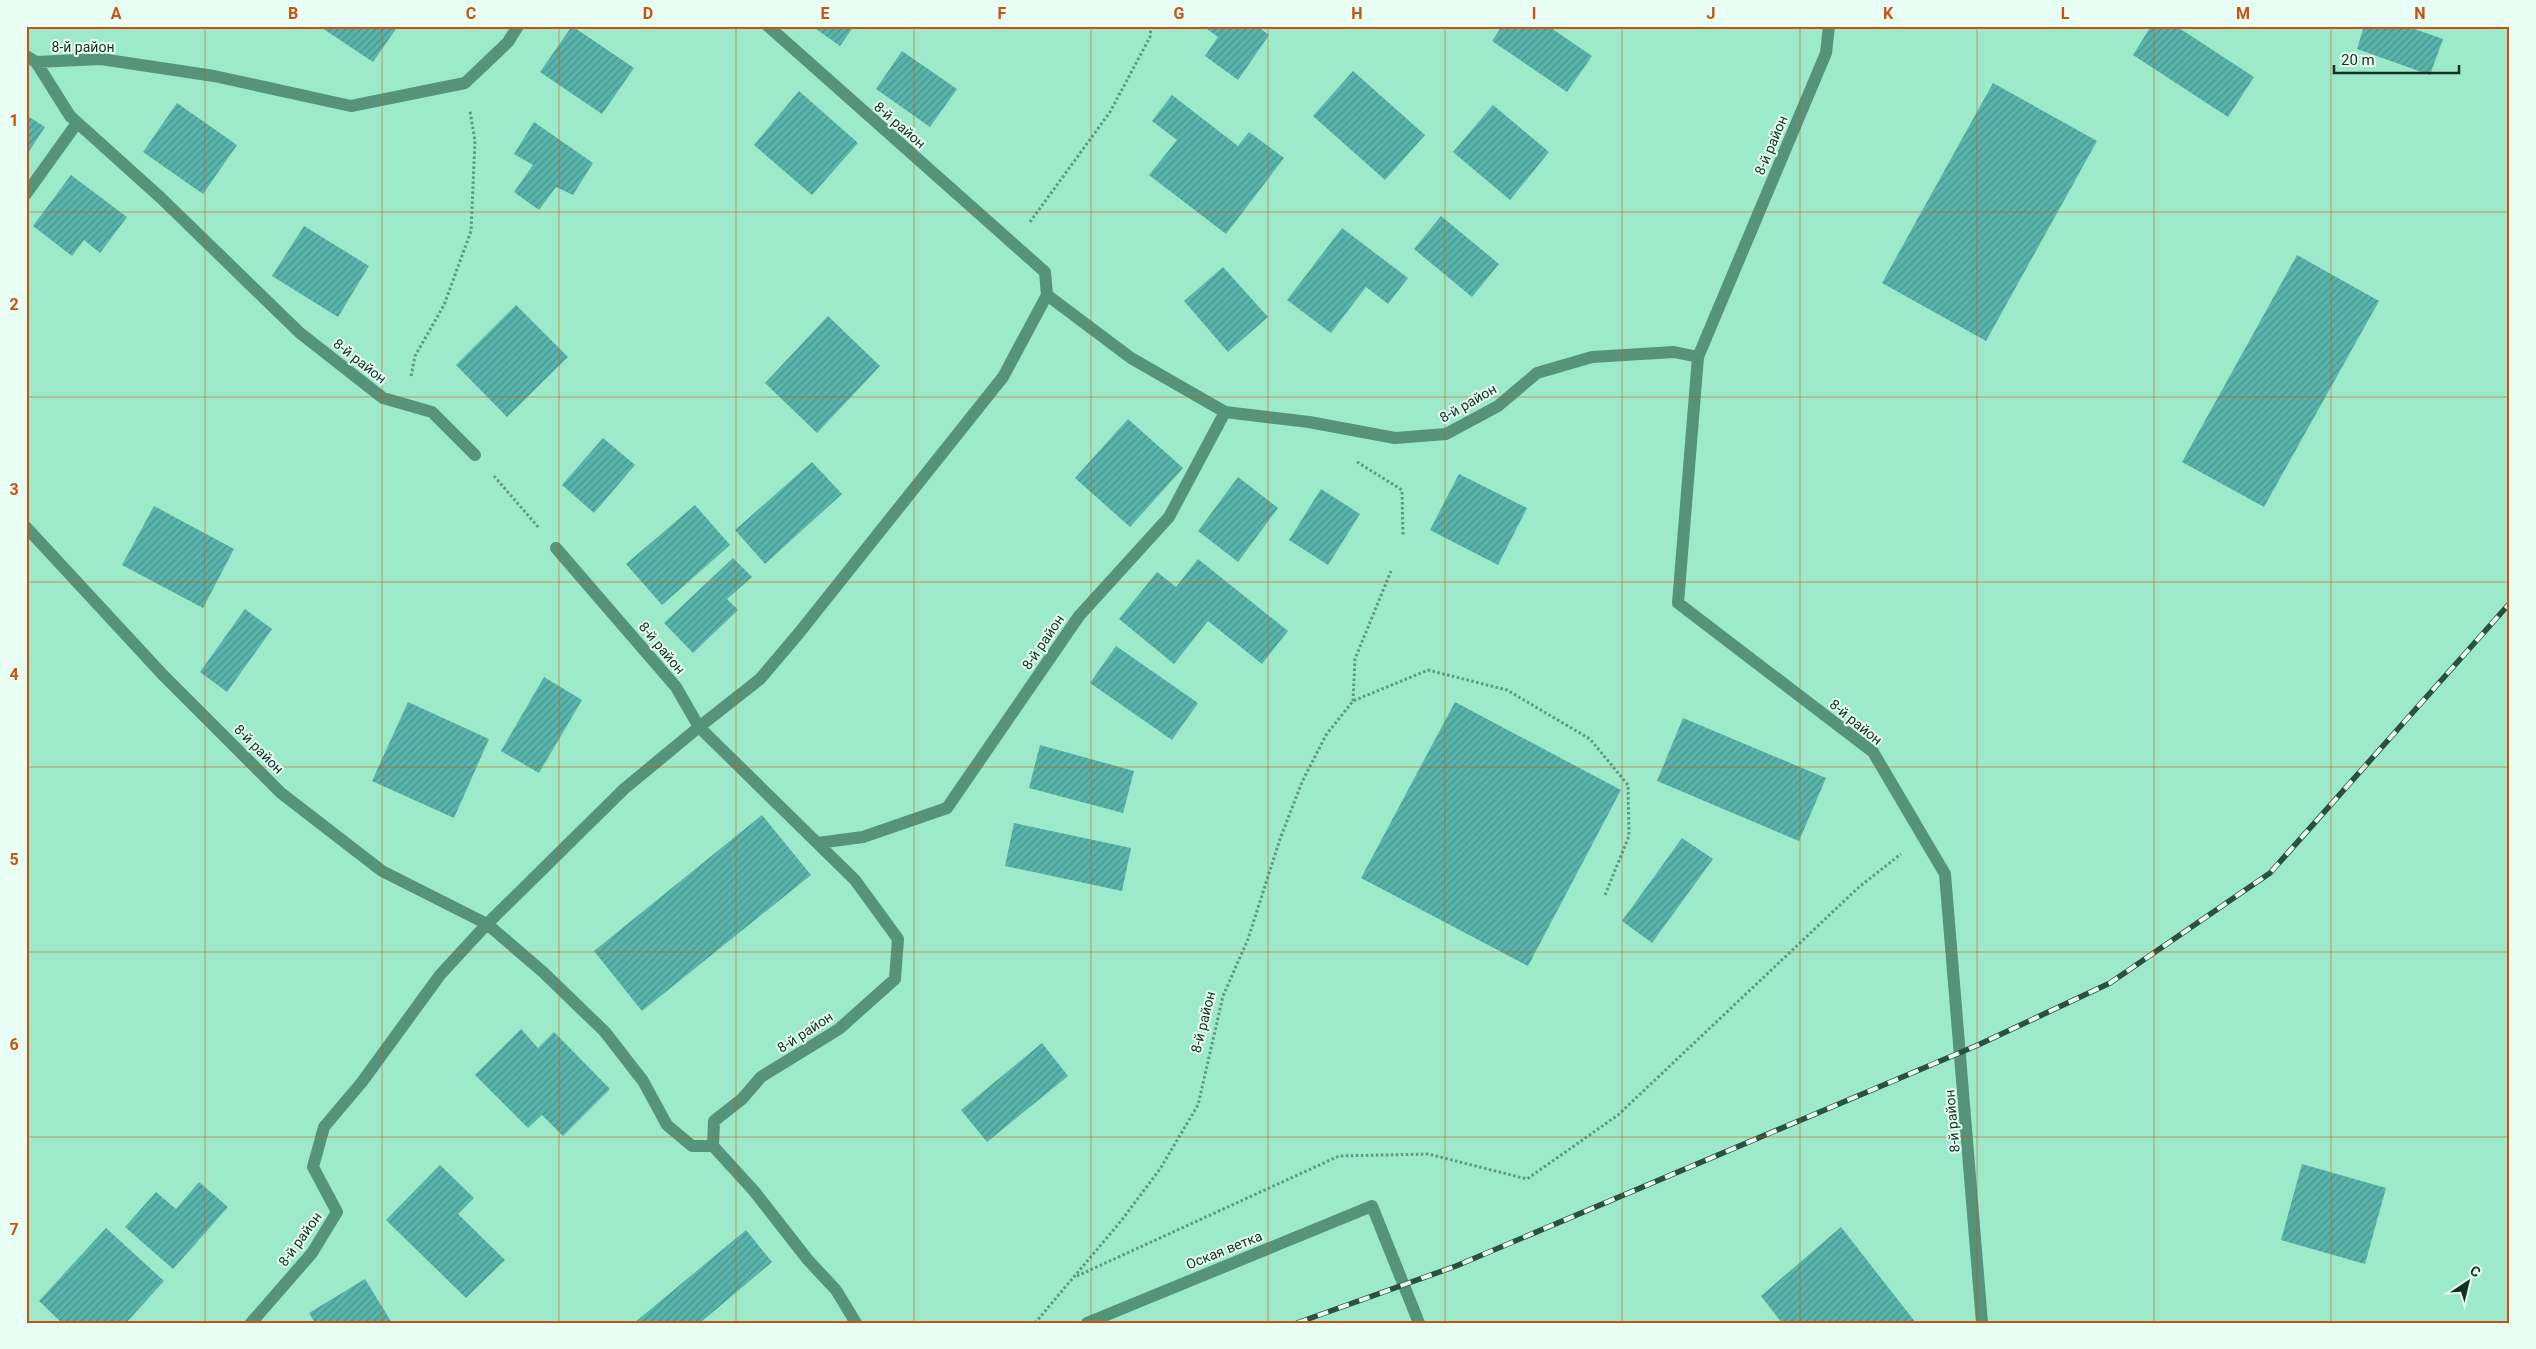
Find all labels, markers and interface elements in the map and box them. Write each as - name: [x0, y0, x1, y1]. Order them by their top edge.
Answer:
- text: A: [111, 4, 122, 23]
- text: B: [288, 4, 298, 23]
- text: C: [466, 4, 476, 23]
- text: D: [643, 4, 653, 23]
- text: E: [821, 4, 830, 23]
- text: F: [998, 4, 1007, 23]
- text: G: [1174, 4, 1185, 23]
- text: H: [1351, 4, 1363, 23]
- text: I: [1532, 4, 1536, 23]
- text: J: [1707, 4, 1715, 23]
- text: K: [1883, 4, 1894, 23]
- text: L: [2061, 4, 2070, 23]
- text: M: [2236, 4, 2250, 23]
- text: N: [2414, 4, 2426, 23]
- street label: 8-й район: [52, 39, 114, 55]
- scale bar: [2334, 42, 2458, 74]
- text: 20 m: [2341, 51, 2375, 69]
- street label: 8-й район: [871, 98, 929, 152]
- text: 1: [9, 111, 19, 130]
- street label: 8-й район: [1751, 113, 1791, 177]
- text: 2: [9, 295, 19, 314]
- street label: 8-й район: [330, 335, 390, 387]
- street label: 8-й район: [1437, 380, 1499, 426]
- text: 3: [9, 480, 19, 499]
- street label: 8-й район: [1019, 611, 1067, 673]
- street label: 8-й район: [636, 619, 688, 677]
- text: 4: [9, 665, 19, 684]
- street label: 8-й район: [1827, 696, 1885, 748]
- street label: 8-й район: [231, 721, 287, 777]
- text: 5: [9, 850, 19, 869]
- street label: 8-й район: [1188, 990, 1218, 1054]
- street label: 8-й район: [774, 1008, 836, 1056]
- text: 6: [9, 1035, 19, 1054]
- street label: 8-й район: [1941, 1089, 1963, 1153]
- street label: 8-й район: [275, 1209, 325, 1269]
- text: 7: [9, 1220, 19, 1239]
- street label: Оская ветка: [1184, 1227, 1264, 1273]
- north arrow: [2444, 1256, 2494, 1306]
- text: С: [2467, 1262, 2484, 1281]

